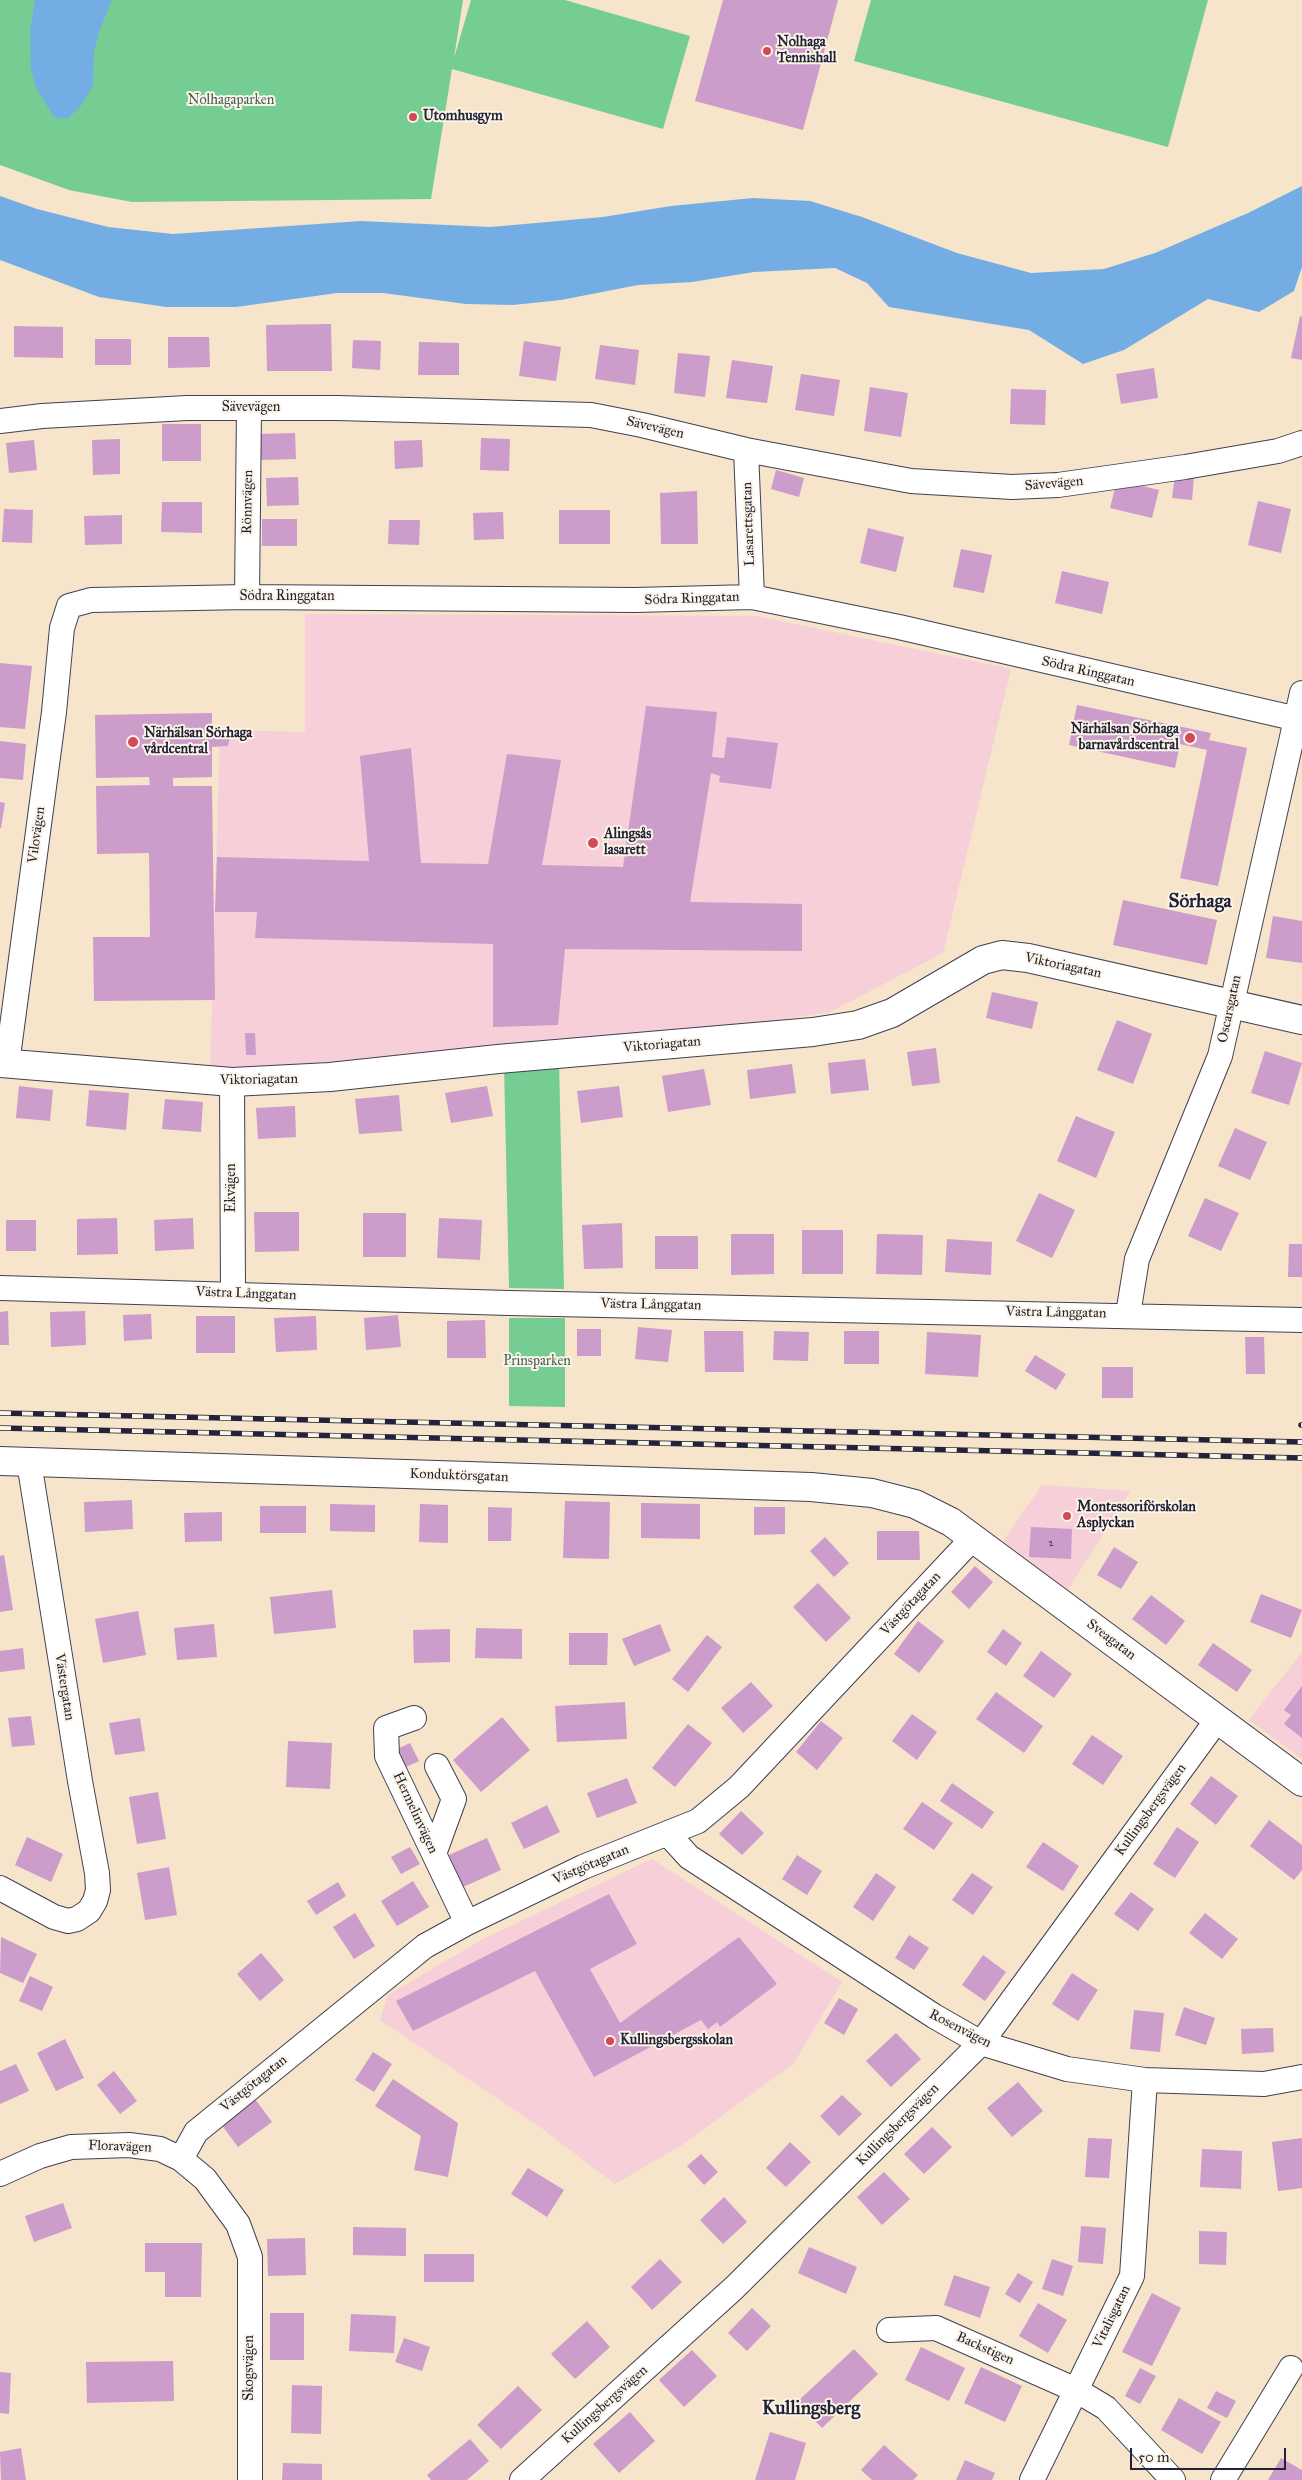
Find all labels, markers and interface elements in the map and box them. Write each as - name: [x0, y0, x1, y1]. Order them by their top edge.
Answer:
- place label: Nolhaga Tennishall: [777, 35, 837, 68]
- marker: Nolhaga Tennishall: [761, 45, 773, 57]
- park label: Nolhagaparken: [188, 93, 274, 109]
- place label: Utomhusgym: [423, 109, 503, 125]
- marker: Utomhusgym: [407, 111, 419, 123]
- street label: Sävevägen: [222, 400, 280, 416]
- street label: Sävevägen: [625, 413, 685, 443]
- street label: Rönnvägen: [239, 470, 257, 534]
- street label: Sävevägen: [1024, 473, 1084, 495]
- street label: Lasarettsgatan: [739, 482, 759, 566]
- street label: Södra Ringgatan: [239, 589, 335, 605]
- street label: Södra Ringgatan: [644, 589, 740, 609]
- street label: Södra Ringgatan: [1040, 653, 1136, 691]
- place label: Närhälsan Sörhaga barnavårdscentral: [1071, 722, 1179, 754]
- place label: Närhälsan Sörhaga vårdcentral: [144, 726, 252, 759]
- marker: Närhälsan Sörhaga barnavårdscentral: [1183, 731, 1197, 745]
- marker: Närhälsan Sörhaga vårdcentral: [126, 735, 140, 749]
- street label: Vilovägen: [25, 806, 49, 864]
- place label: Alingsås lasarett: [604, 827, 651, 860]
- marker: Alingsås lasarett: [586, 836, 600, 850]
- district label: Sörhaga: [1168, 891, 1232, 913]
- street label: Viktoriagatan: [1023, 950, 1103, 982]
- street label: Oscarsgatan: [1215, 974, 1245, 1044]
- street label: Viktoriagatan: [622, 1033, 702, 1057]
- street label: Viktoriagatan: [220, 1071, 298, 1089]
- street label: Ekvägen: [224, 1163, 240, 1213]
- street label: Västra Långgatan: [195, 1284, 297, 1304]
- street label: Västra Långgatan: [600, 1296, 702, 1314]
- street label: Västra Långgatan: [1005, 1304, 1107, 1322]
- park label: Prinsparken: [503, 1354, 571, 1370]
- street label: Konduktörsgatan: [409, 1466, 509, 1486]
- place label: Montessoriförskolan Asplyckan: [1077, 1500, 1196, 1532]
- marker: Montessoriförskolan Asplyckan: [1061, 1510, 1073, 1522]
- house number: 2: [1048, 1536, 1054, 1550]
- street label: Västgötagatan: [877, 1569, 945, 1639]
- street label: Sveagatan: [1083, 1616, 1139, 1664]
- street label: Västergatan: [50, 1652, 78, 1722]
- street label: Kullingsbergsvägen: [1112, 1761, 1190, 1859]
- street label: Hermelinvägen: [389, 1770, 441, 1856]
- street label: Västgötagatan: [550, 1841, 632, 1889]
- street label: Rosenvägen: [926, 2006, 994, 2052]
- place label: Kullingsbergsskolan: [620, 2033, 733, 2049]
- marker: Kullingsbergsskolan: [604, 2035, 616, 2047]
- street label: Västgötagatan: [217, 2052, 291, 2116]
- street label: Kullingsbergsvägen: [853, 2080, 943, 2170]
- street label: Floravägen: [88, 2137, 152, 2157]
- street label: Vitalisgatan: [1090, 2283, 1134, 2351]
- street label: Backstigen: [954, 2329, 1016, 2369]
- street label: Skogsvägen: [242, 2335, 258, 2401]
- street label: Kullingsbergsvägen: [559, 2362, 651, 2448]
- district label: Kullingsberg: [762, 2398, 860, 2420]
- scale bar: [1132, 2438, 1288, 2470]
- text: 50 m: [1138, 2448, 1170, 2466]

